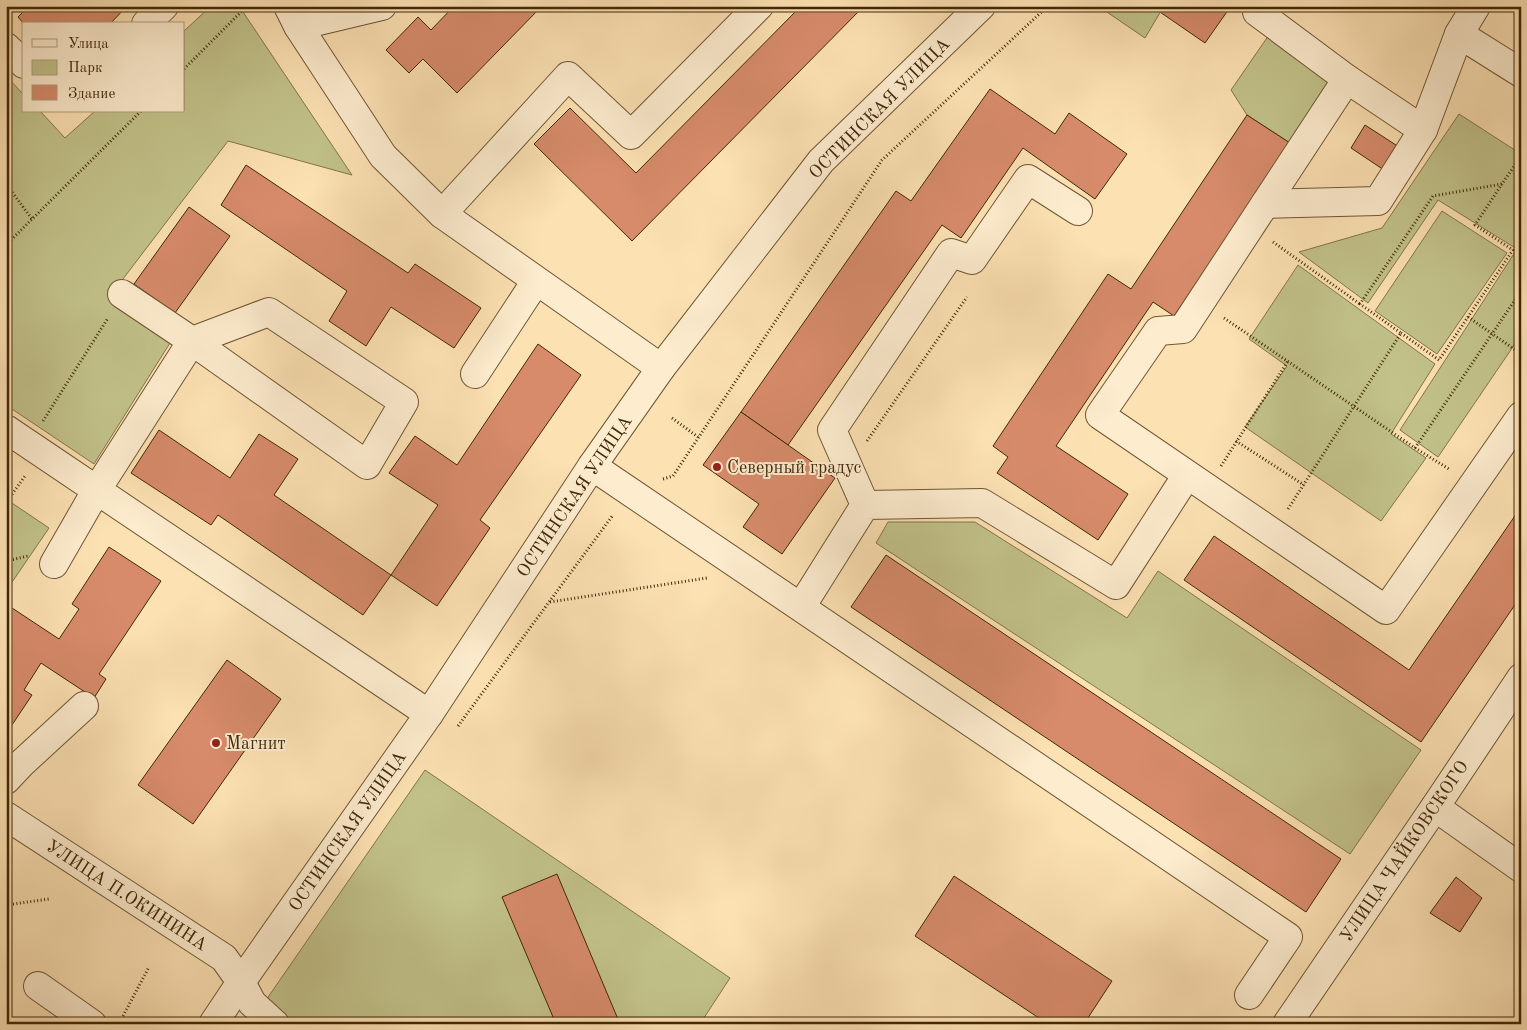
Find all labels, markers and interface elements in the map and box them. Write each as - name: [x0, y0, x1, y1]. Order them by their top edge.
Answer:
- legend: [22, 22, 185, 112]
- street label: ОСТИНСКАЯ УЛИЦА: [806, 35, 954, 183]
- text: Улица: [68, 37, 109, 52]
- text: Парк: [68, 61, 103, 76]
- text: Здание: [68, 87, 115, 102]
- street label: ОСТИНСКАЯ УЛИЦА: [514, 412, 636, 581]
- place label: Северный градус: [727, 459, 862, 477]
- marker: Северный градус: [711, 461, 723, 473]
- place label: Магнит: [226, 735, 286, 753]
- marker: Магнит: [210, 737, 222, 749]
- street label: ОСТИНСКАЯ УЛИЦА: [286, 748, 410, 915]
- street label: УЛИЦА ЧАЙКОВСКОГО: [1334, 755, 1472, 945]
- street label: УЛИЦА П.ОКИНИНА: [43, 837, 210, 955]

